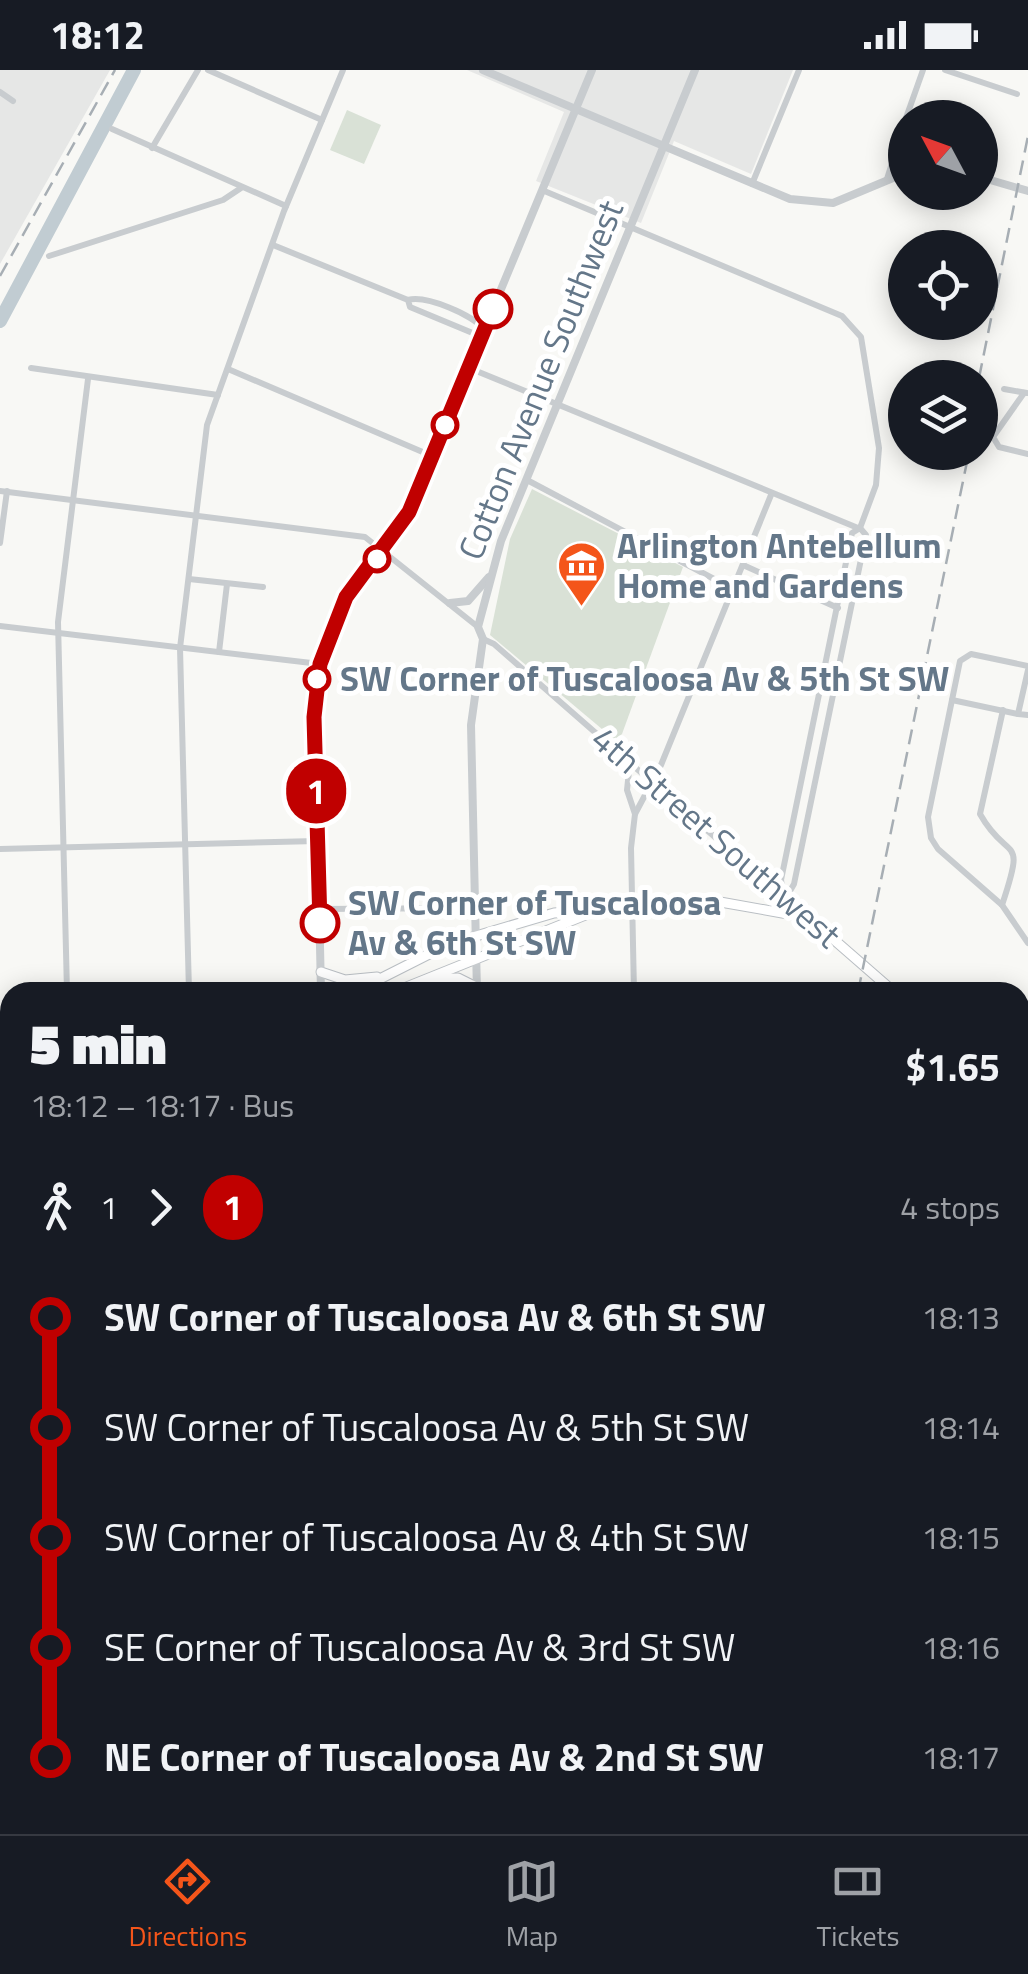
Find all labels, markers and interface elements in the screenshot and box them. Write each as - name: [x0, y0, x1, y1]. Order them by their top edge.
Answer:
- text: 18:12: [50, 6, 145, 64]
- north arrow: [888, 100, 998, 210]
- map controls: [888, 100, 998, 470]
- street label: Cotton Avenue Southwest: [443, 192, 637, 567]
- button: locate: [888, 230, 998, 340]
- unlabelled marker: [474, 290, 512, 328]
- button: layers: [888, 360, 998, 470]
- unlabelled marker: [432, 412, 458, 438]
- place label: Arlington Antebellum Home and Gardens: [617, 518, 942, 612]
- museum icon: Arlington Antebellum Home and Gardens: [556, 540, 608, 608]
- unlabelled marker: [364, 546, 390, 572]
- place label: SW Corner of Tuscaloosa Av & 5th St SW: [340, 651, 949, 705]
- marker: SW Corner of Tuscaloosa Av & 5th St SW: [304, 666, 330, 692]
- street label: 4th Street Southwest: [580, 712, 854, 960]
- line badge: 1: [284, 758, 348, 824]
- text: 1: [306, 764, 326, 818]
- place label: SW Corner of Tuscaloosa Av & 6th St SW: [348, 875, 721, 969]
- marker: SW Corner of Tuscaloosa Av & 6th St SW: [301, 904, 339, 942]
- text: 5 min: [30, 1002, 167, 1085]
- text: $1.65: [905, 1038, 1000, 1096]
- text: 18:12 – 18:17 · Bus: [30, 1081, 294, 1129]
- icon: walk: [30, 1180, 85, 1235]
- icon: forward: [133, 1180, 188, 1235]
- text: 1: [223, 1180, 243, 1234]
- text: 1: [100, 1183, 118, 1231]
- text: 4 stops: [900, 1183, 1000, 1231]
- text: SW Corner of Tuscaloosa Av & 6th St SW: [104, 1288, 766, 1346]
- text: 18:13: [921, 1293, 1000, 1341]
- text: SW Corner of Tuscaloosa Av & 5th St SW: [104, 1398, 749, 1456]
- text: 18:14: [921, 1403, 1000, 1451]
- text: SW Corner of Tuscaloosa Av & 4th St SW: [104, 1508, 749, 1566]
- text: 18:15: [921, 1513, 1000, 1561]
- text: SE Corner of Tuscaloosa Av & 3rd St SW: [104, 1618, 735, 1676]
- text: 18:16: [921, 1623, 1000, 1671]
- text: NE Corner of Tuscaloosa Av & 2nd St SW: [104, 1728, 764, 1786]
- text: 18:17: [921, 1733, 1000, 1781]
- tab: Directions: [129, 1854, 247, 1957]
- tab: Map: [504, 1854, 559, 1957]
- tab: Tickets: [816, 1854, 899, 1957]

